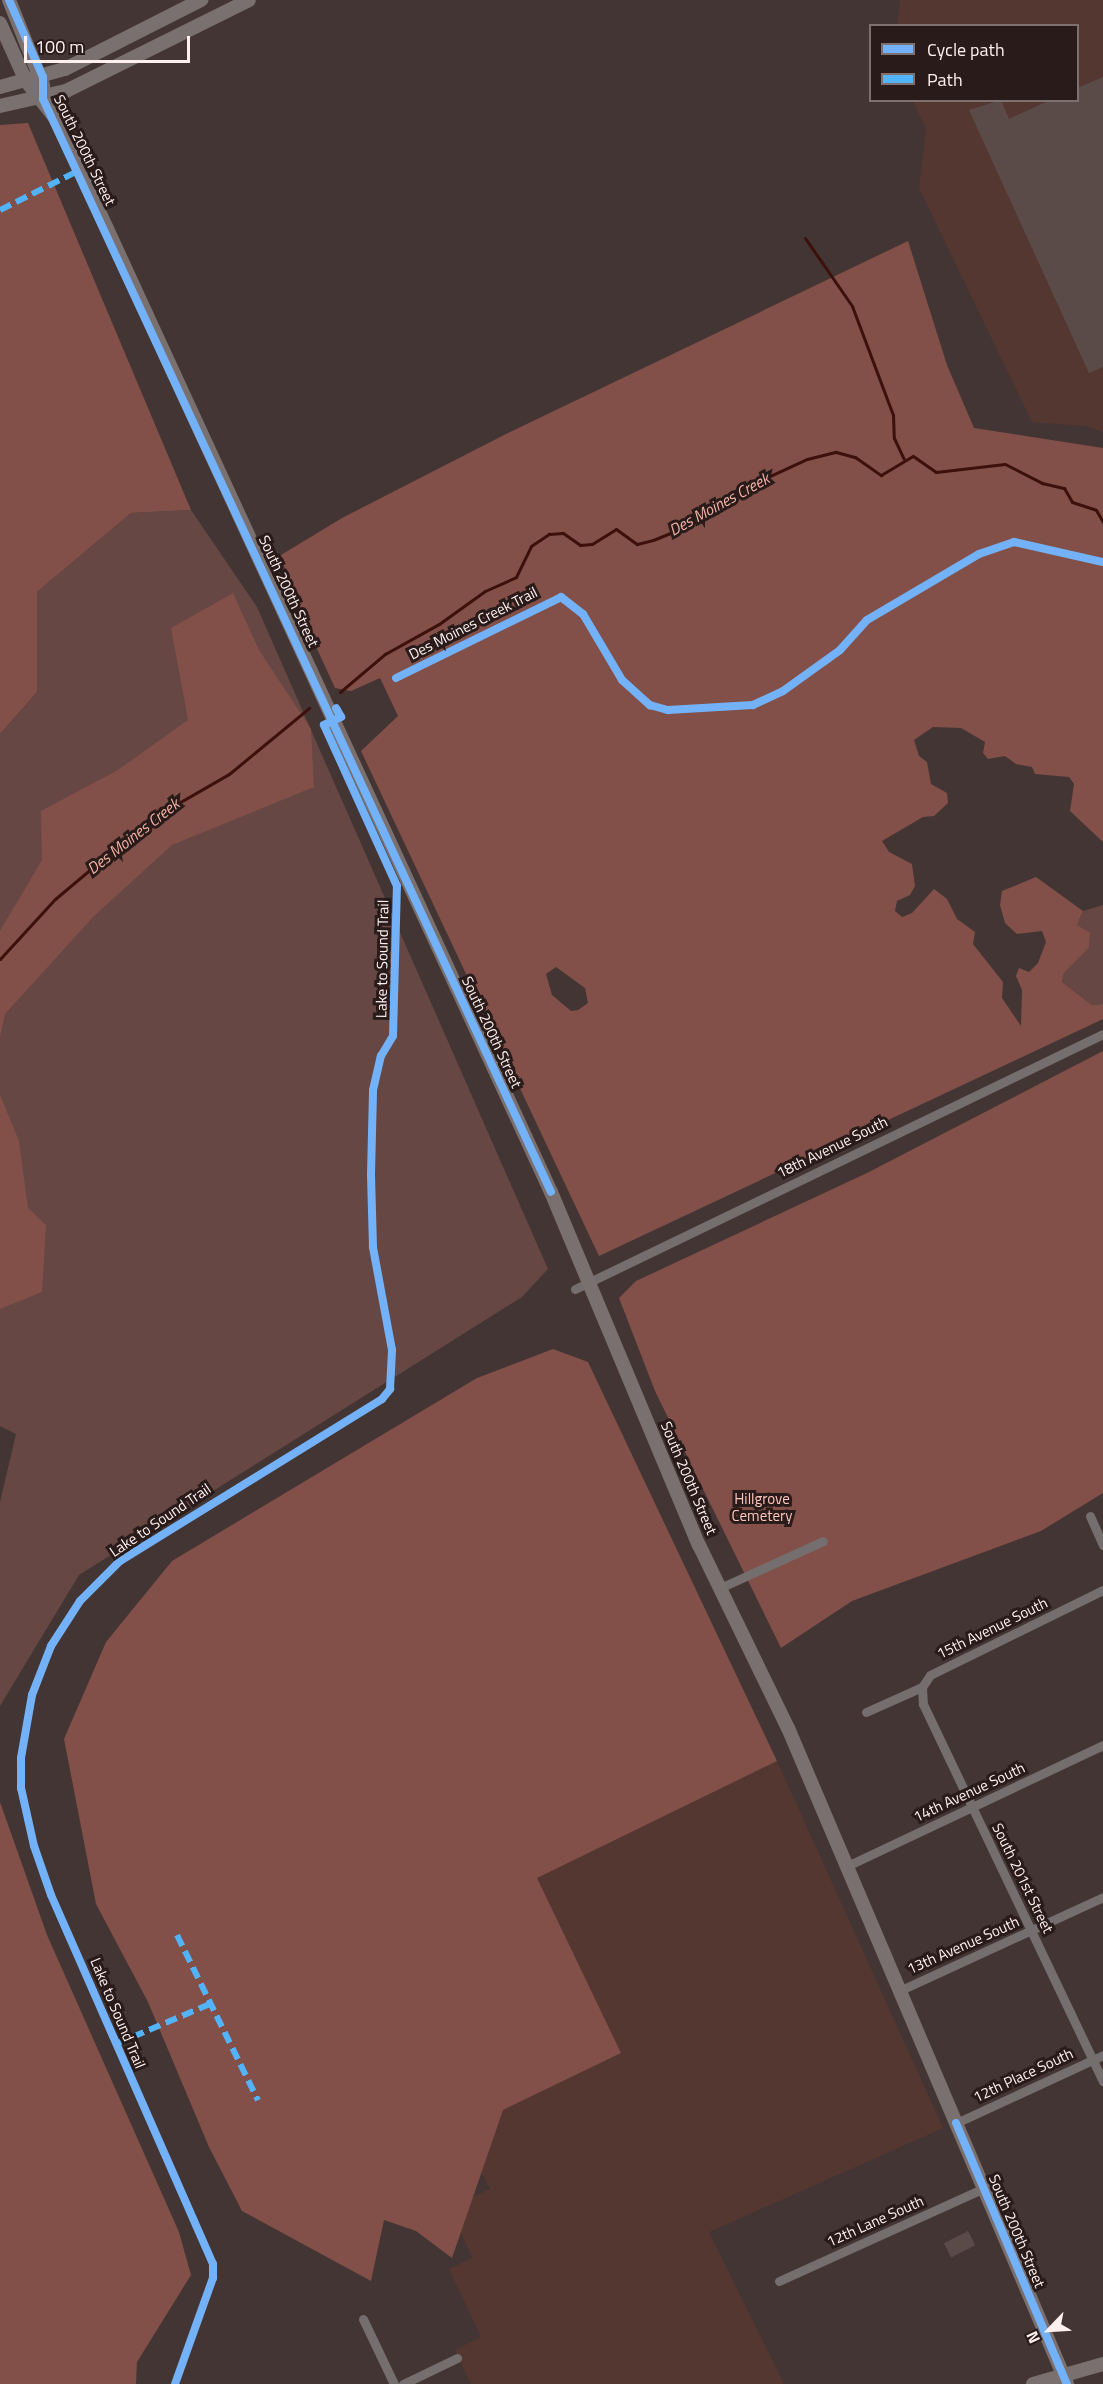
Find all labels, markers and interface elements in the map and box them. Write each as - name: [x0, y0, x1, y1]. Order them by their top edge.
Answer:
- scale bar: [27, 24, 194, 62]
- legend: [869, 24, 1079, 102]
- text: 100 m: [35, 33, 84, 60]
- text: Cycle path: [927, 36, 1005, 63]
- text: Path: [927, 66, 963, 93]
- street label: South 200th Street: [50, 92, 120, 208]
- water label: Des Moines Creek: [666, 469, 772, 539]
- street label: South 200th Street: [255, 532, 323, 650]
- street label: Des Moines Creek Trail: [406, 583, 540, 663]
- water label: Des Moines Creek: [83, 794, 183, 878]
- street label: Lake to Sound Trail: [372, 900, 392, 1018]
- street label: South 200th Street: [458, 973, 526, 1091]
- street label: 18th Avenue South: [774, 1112, 890, 1182]
- street label: South 200th Street: [657, 1419, 721, 1537]
- street label: Lake to Sound Trail: [106, 1479, 214, 1561]
- park label: Hillgrove Cemetery: [732, 1489, 792, 1524]
- street label: 15th Avenue South: [934, 1593, 1050, 1663]
- street label: 14th Avenue South: [910, 1758, 1028, 1826]
- street label: South 201st Street: [989, 1820, 1057, 1936]
- street label: 13th Avenue South: [904, 1912, 1022, 1978]
- street label: Lake to Sound Trail: [87, 1955, 149, 2071]
- street label: 12th Place South: [970, 2044, 1076, 2106]
- street label: South 200th Street: [985, 2172, 1049, 2290]
- street label: 12th Lane South: [824, 2192, 926, 2250]
- north arrow: [1019, 2300, 1079, 2360]
- text: N: [1019, 2328, 1046, 2348]

